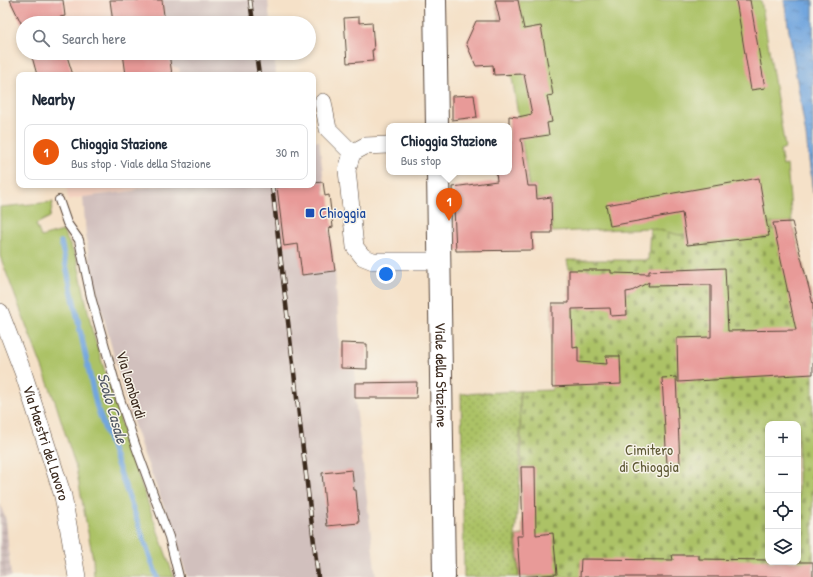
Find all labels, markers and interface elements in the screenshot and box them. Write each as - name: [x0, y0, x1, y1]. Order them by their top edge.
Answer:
- search box: [16, 16, 316, 60]
- icon: search: [30, 27, 52, 49]
- text: Search here: [62, 28, 126, 49]
- text: Nearby: [32, 87, 75, 110]
- popup: [386, 123, 512, 175]
- text: Chioggia Stazione: [401, 130, 497, 151]
- text: Chioggia Stazione: [71, 133, 167, 154]
- text: 1: [44, 143, 48, 161]
- text: 30 m: [276, 143, 299, 161]
- text: Bus stop: [401, 151, 441, 169]
- text: Bus stop · Viale della Stazione: [71, 154, 211, 172]
- pin: 1: [436, 188, 462, 221]
- place label: Chioggia: [319, 202, 366, 223]
- marker: Chioggia: [304, 207, 316, 219]
- your location: [376, 264, 396, 284]
- street label: Viale della Stazione: [430, 322, 453, 428]
- street label: Via Lombardi: [111, 348, 152, 421]
- water label: Scolo Casale: [92, 370, 134, 446]
- street label: Via Maestri del Lavoro: [18, 383, 75, 502]
- map controls: [765, 421, 801, 565]
- button: +: [765, 421, 801, 457]
- park label: Cimitero di Chioggia: [619, 439, 679, 477]
- button: −: [765, 457, 801, 493]
- button: locate: [765, 493, 801, 529]
- button: layers: [765, 529, 801, 565]

